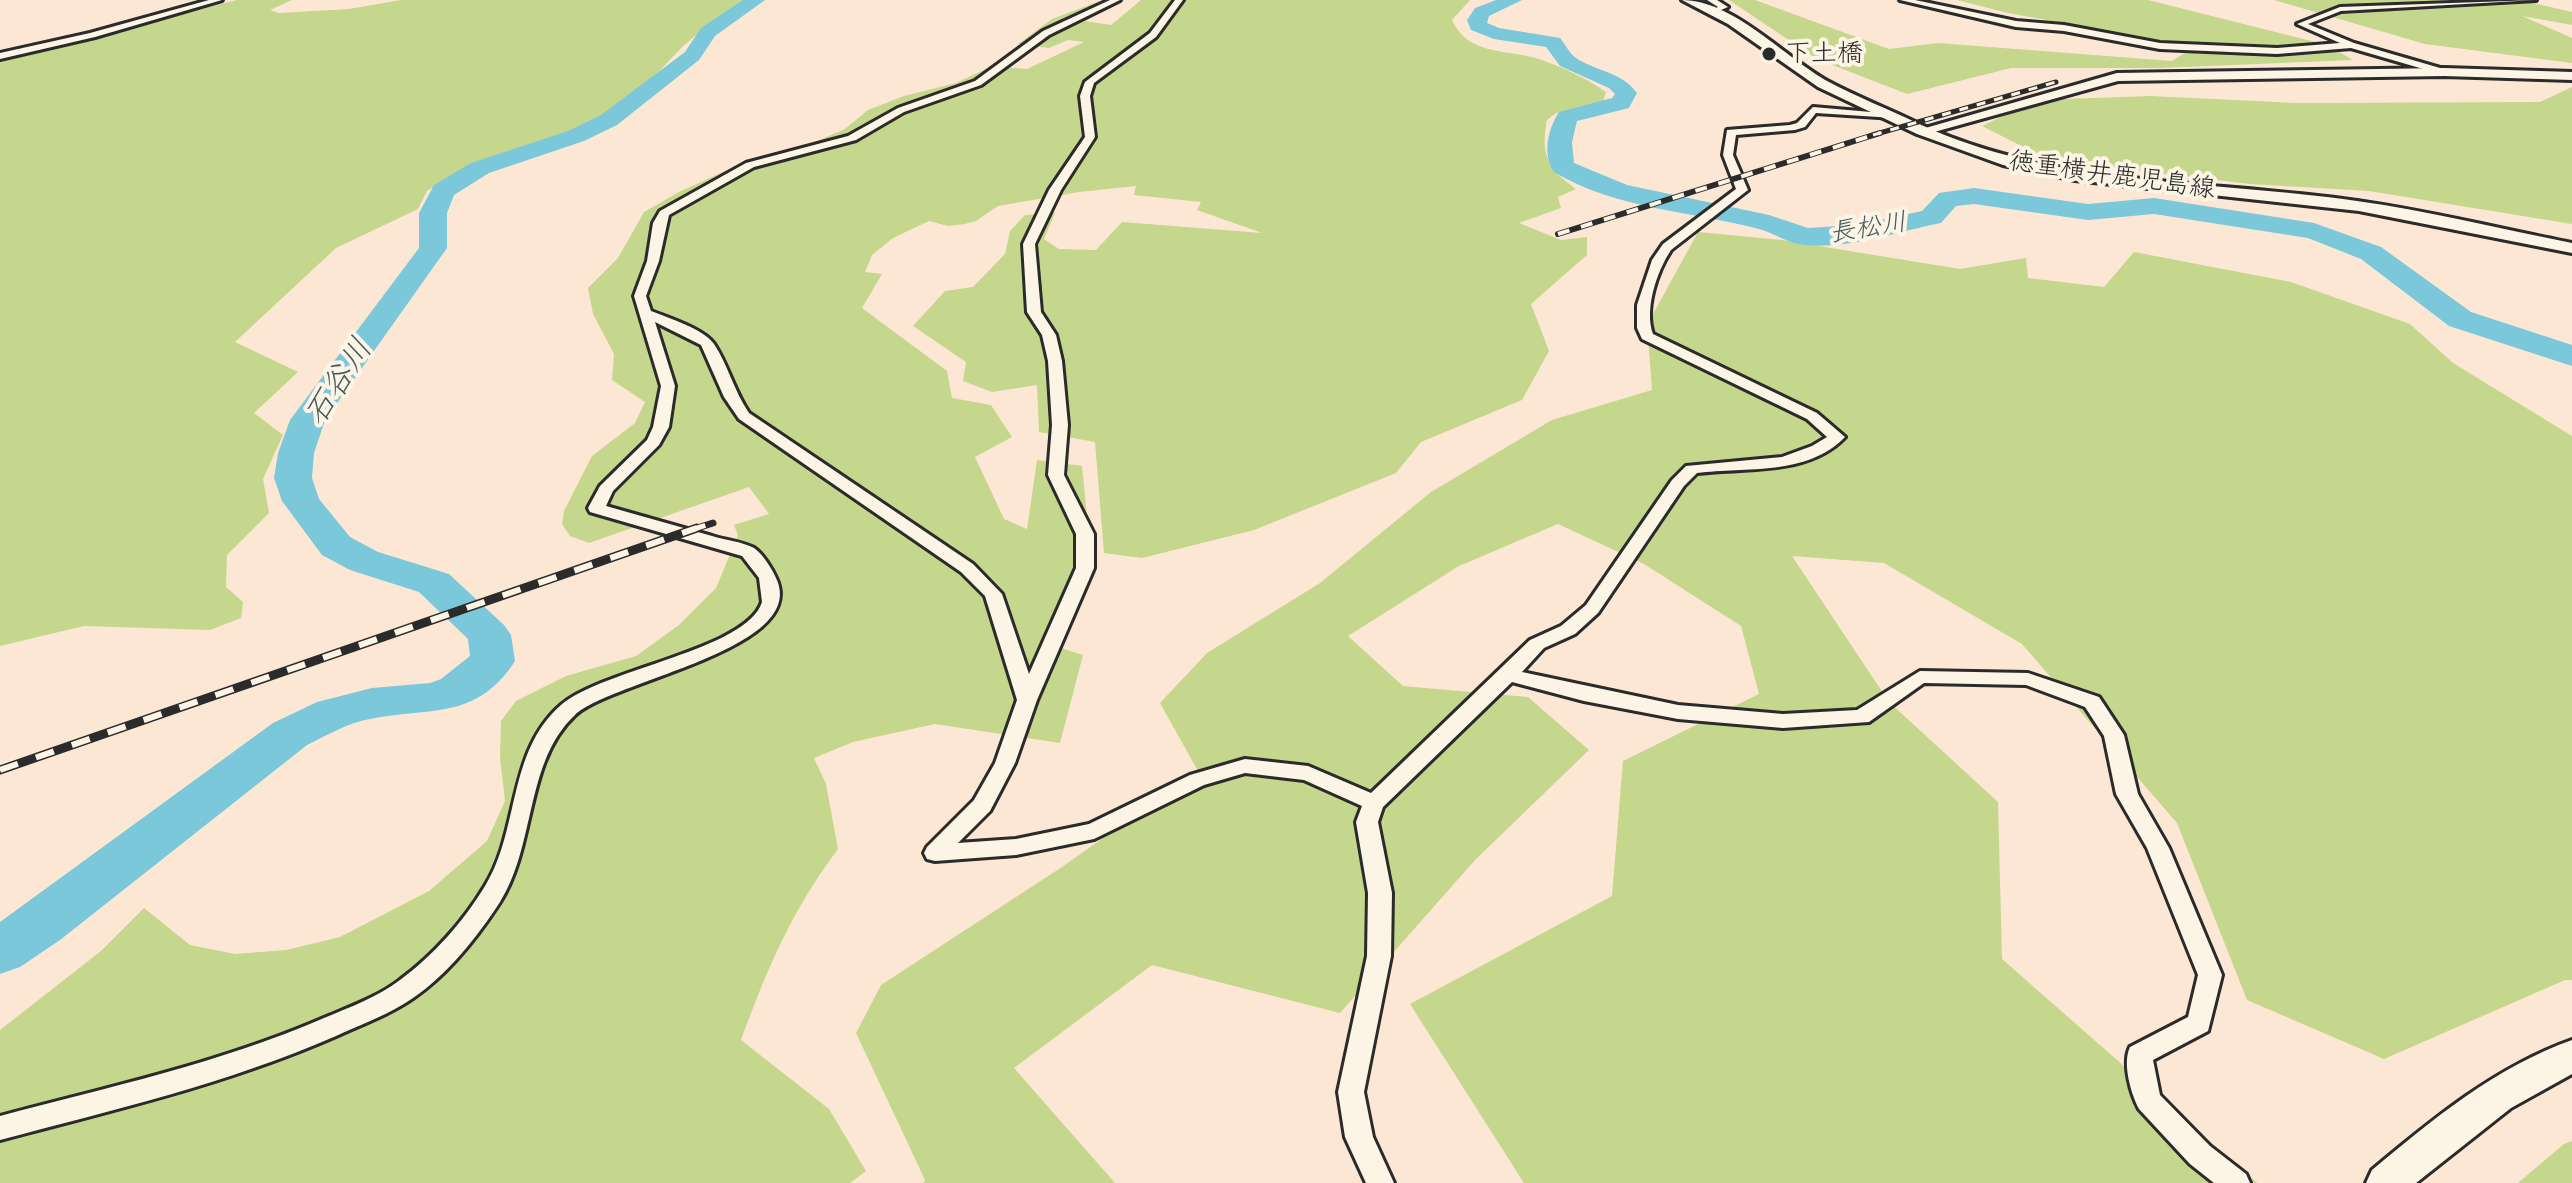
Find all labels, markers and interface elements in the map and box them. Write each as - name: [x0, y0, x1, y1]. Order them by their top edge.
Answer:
- place label: 下土橋: [1785, 38, 1863, 70]
- marker: 下土橋: [1760, 45, 1778, 63]
- street label: 徳重横井鹿児島線: [2007, 145, 2217, 205]
- water label: 長松川: [1827, 206, 1909, 250]
- water label: 石谷川: [297, 331, 381, 433]

